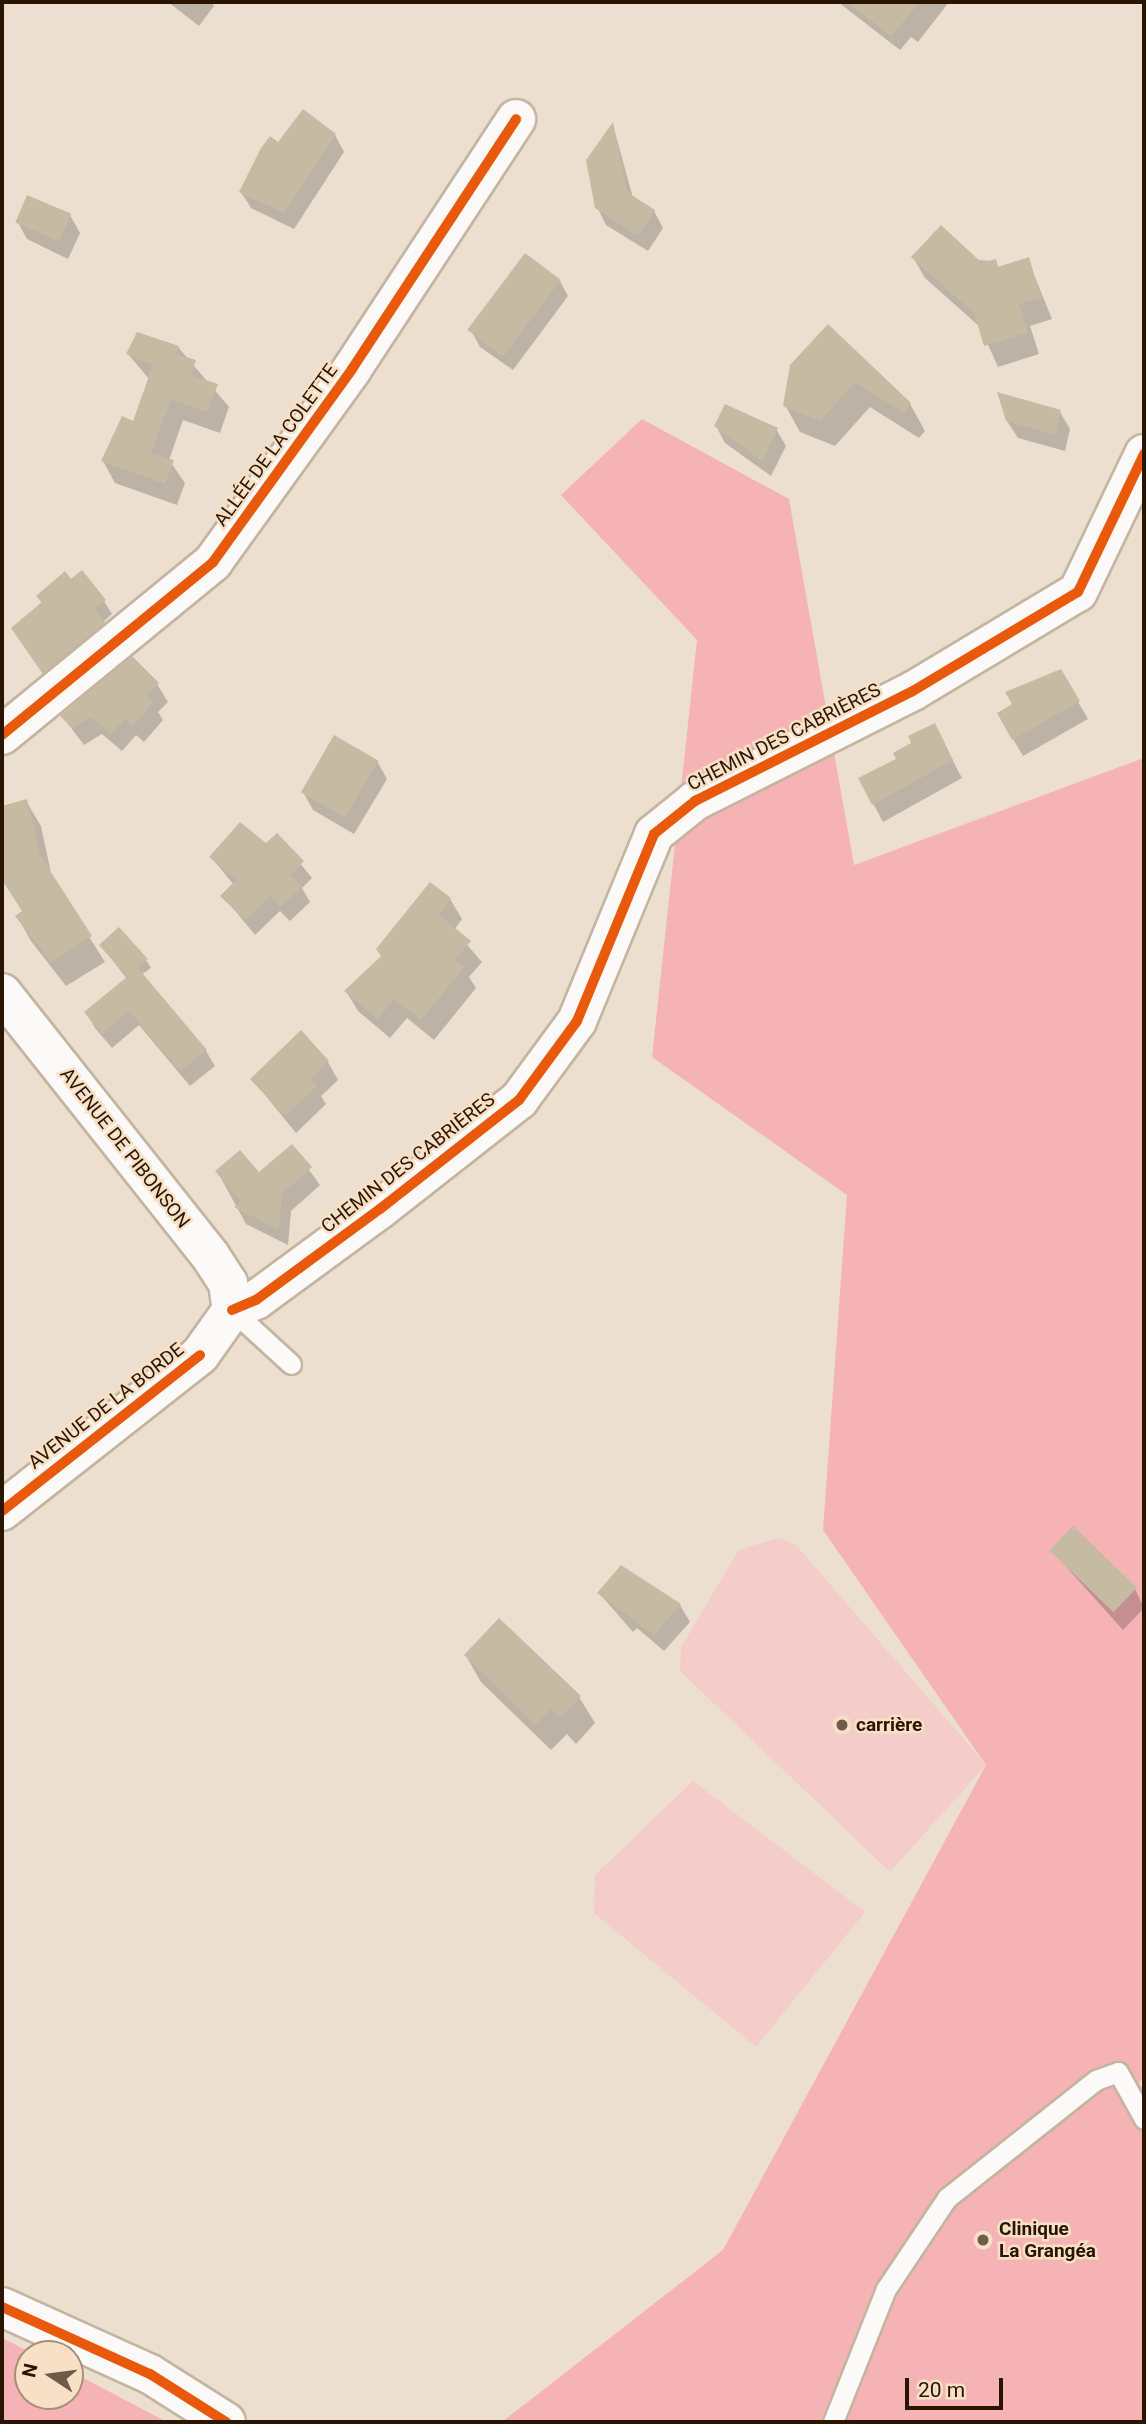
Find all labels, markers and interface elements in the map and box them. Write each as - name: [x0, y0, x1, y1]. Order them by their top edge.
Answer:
- street label: ALLÉE DE LA COLETTE: [209, 359, 343, 531]
- street label: CHEMIN DES CABRIÈRES: [683, 678, 885, 796]
- street label: AVENUE DE PIBONSON: [55, 1063, 195, 1233]
- street label: CHEMIN DES CABRIÈRES: [317, 1088, 499, 1238]
- street label: AVENUE DE LA BORDE: [24, 1338, 188, 1474]
- place label: carrière: [856, 1714, 922, 1736]
- marker: carrière: [834, 1717, 850, 1733]
- place label: Clinique La Grangéa: [999, 2218, 1096, 2262]
- marker: Clinique La Grangéa: [973, 2230, 993, 2250]
- north arrow: [14, 2340, 84, 2410]
- text: N: [17, 2361, 43, 2380]
- scale bar: [908, 2364, 1006, 2408]
- text: 20 m: [918, 2378, 965, 2402]

